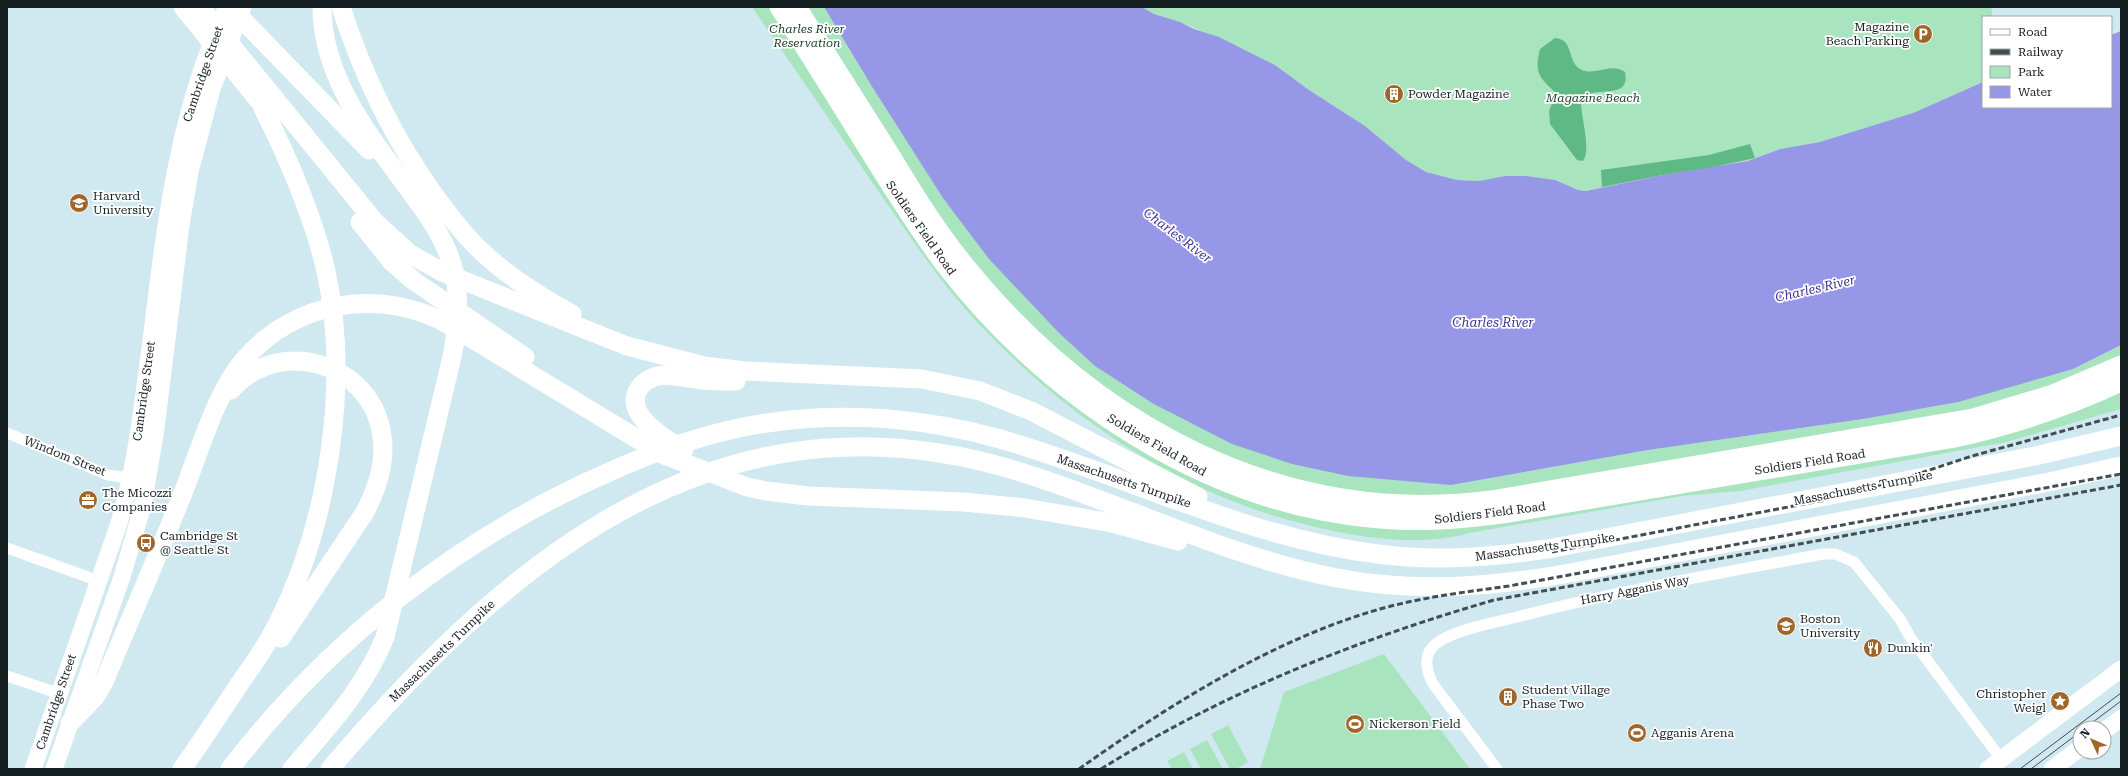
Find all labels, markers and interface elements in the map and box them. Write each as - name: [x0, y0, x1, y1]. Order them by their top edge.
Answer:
- legend: [1982, 16, 2112, 108]
- place label: Magazine Beach Parking: [1826, 20, 1909, 48]
- park label: Charles River Reservation: [769, 22, 845, 50]
- parking icon: Magazine Beach Parking: [1912, 23, 1934, 45]
- street label: Cambridge Street: [180, 24, 226, 124]
- text: Road: [2018, 25, 2048, 39]
- text: Railway: [2018, 45, 2064, 59]
- text: Park: [2018, 65, 2045, 79]
- building icon: Powder Magazine: [1383, 83, 1405, 105]
- text: Water: [2018, 85, 2052, 99]
- place label: Powder Magazine: [1408, 87, 1510, 101]
- park label: Magazine Beach: [1545, 91, 1640, 105]
- street label: Soldiers Field Road: [883, 178, 959, 278]
- place label: Harvard University: [93, 189, 154, 217]
- school or university icon: Harvard University: [68, 192, 90, 214]
- water label: Charles River: [1141, 205, 1215, 266]
- water label: Charles River: [1774, 272, 1857, 305]
- water label: Charles River: [1452, 315, 1534, 330]
- street label: Cambridge Street: [130, 340, 158, 442]
- street label: Soldiers Field Road: [1105, 411, 1209, 479]
- street label: Windom Street: [22, 433, 109, 479]
- street label: Soldiers Field Road: [1754, 446, 1867, 478]
- street label: Massachusetts Turnpike: [1055, 451, 1193, 511]
- street label: Massachusetts Turnpike: [1792, 468, 1934, 508]
- place label: The Micozzi Companies: [102, 486, 172, 514]
- office icon: The Micozzi Companies: [77, 489, 99, 511]
- street label: Soldiers Field Road: [1434, 499, 1547, 527]
- place label: Cambridge St @ Seattle St: [160, 529, 239, 557]
- street label: Massachusetts Turnpike: [1474, 530, 1616, 564]
- bus stop icon: Cambridge St @ Seattle St: [135, 532, 157, 554]
- street label: Harry Agganis Way: [1579, 572, 1691, 607]
- street label: Massachusetts Turnpike: [386, 597, 498, 705]
- place label: Boston University: [1800, 612, 1861, 640]
- school or university icon: Boston University: [1775, 615, 1797, 637]
- restaurant icon: Dunkin': [1862, 637, 1884, 659]
- place label: Dunkin': [1887, 641, 1933, 655]
- street label: Cambridge Street: [33, 652, 79, 752]
- place label: Student Village Phase Two: [1522, 683, 1611, 711]
- building icon: Student Village Phase Two: [1497, 686, 1519, 708]
- place label: Christopher Weigl: [1976, 687, 2046, 715]
- place icon: Christopher Weigl: [2049, 690, 2071, 712]
- sports icon: Nickerson Field: [1344, 713, 1366, 735]
- place label: Nickerson Field: [1369, 717, 1461, 731]
- north arrow: [2072, 720, 2112, 760]
- sports icon: Agganis Arena: [1626, 722, 1648, 744]
- text: N: [2078, 725, 2093, 741]
- place label: Agganis Arena: [1651, 726, 1734, 740]

